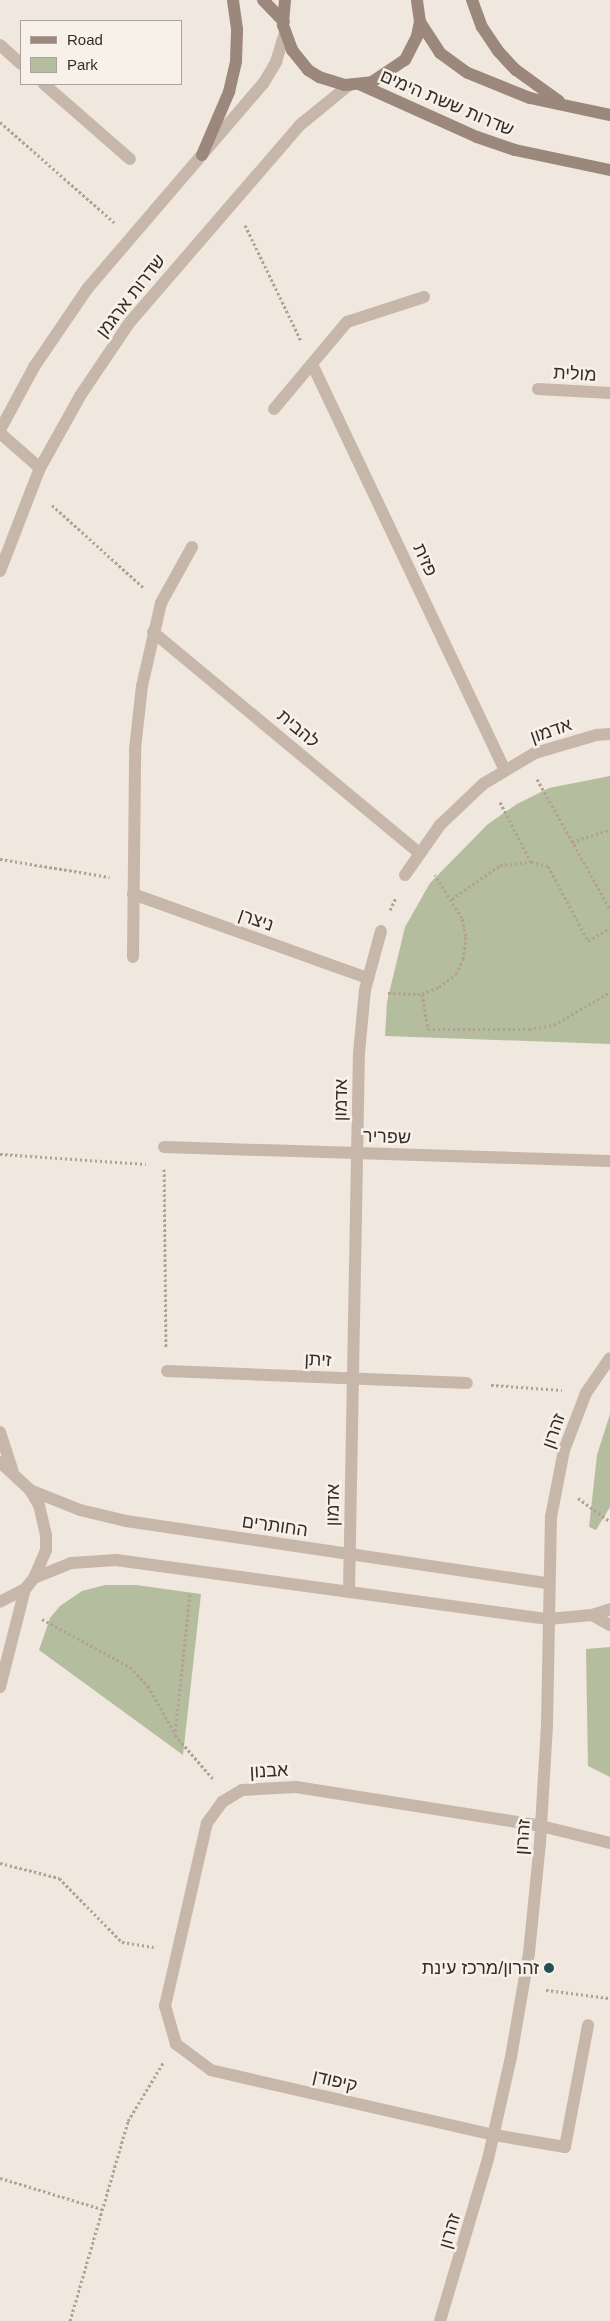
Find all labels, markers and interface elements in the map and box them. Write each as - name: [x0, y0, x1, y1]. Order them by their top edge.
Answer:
- legend: [20, 20, 182, 85]
- text: Road: [67, 31, 103, 48]
- text: Park: [67, 56, 98, 73]
- street label: שדרות ששת הימים: [377, 65, 517, 141]
- street label: שדרות ארגמן: [92, 250, 170, 342]
- street label: מולית: [553, 362, 597, 386]
- street label: פזית: [408, 540, 442, 580]
- street label: להבית: [273, 705, 323, 753]
- street label: אדמון: [527, 714, 575, 748]
- street label: ניצרן: [236, 904, 276, 936]
- street label: אדמון: [330, 1079, 352, 1121]
- street label: שפריר: [363, 1125, 411, 1149]
- street label: זיתן: [304, 1349, 332, 1371]
- street label: זהרון: [538, 1411, 570, 1451]
- street label: אדמון: [322, 1484, 344, 1526]
- street label: החותרים: [241, 1511, 309, 1541]
- street label: אבנון: [249, 1759, 289, 1783]
- street label: זהרון: [511, 1818, 535, 1856]
- place label: זהרון/מרכז עינת: [422, 1957, 539, 1979]
- marker: זהרון/מרכז עינת: [543, 1962, 555, 1974]
- street label: קיפודן: [311, 2065, 359, 2097]
- street label: זהרון: [435, 2211, 465, 2251]

